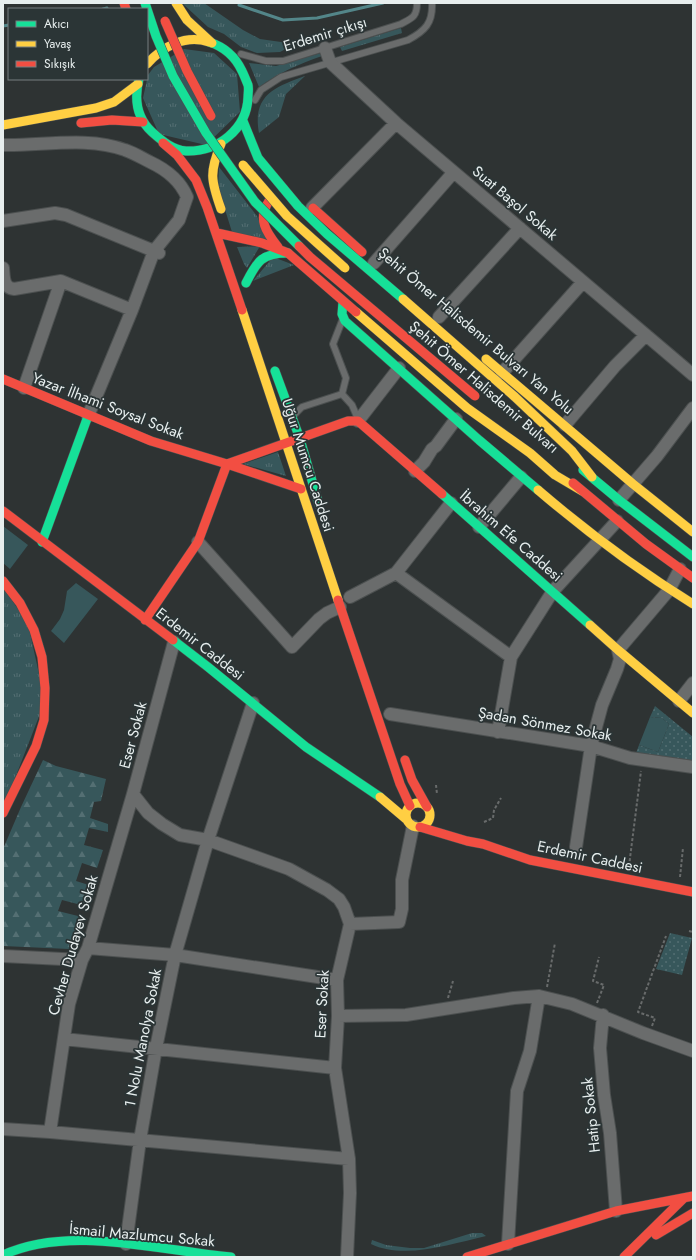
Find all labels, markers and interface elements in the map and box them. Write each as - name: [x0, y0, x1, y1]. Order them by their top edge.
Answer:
- legend: [8, 8, 148, 80]
- street label: Erdemir çıkışı: [280, 11, 370, 57]
- text: Akıcı: [44, 15, 69, 33]
- text: Yavaş: [44, 35, 71, 53]
- text: Sıkışık: [44, 55, 76, 73]
- street label: Suat Başol Sokak: [467, 161, 563, 246]
- street label: Şehit Ömer Halisdemir Bulvarı Yan Yolu: [375, 244, 577, 418]
- street label: Şehit Ömer Halisdemir Bulvarı: [406, 317, 562, 457]
- street label: Yazar İlhami Soysal Sokak: [29, 367, 187, 445]
- street label: Uğur Mumcu Caddesi: [276, 396, 340, 534]
- street label: İbrahim Efe Caddesi: [455, 485, 567, 587]
- street label: Erdemir Caddesi: [151, 602, 249, 686]
- street label: Eser Sokak: [114, 699, 153, 771]
- street label: Şadan Sönmez Sokak: [476, 701, 614, 747]
- street label: Erdemir Caddesi: [535, 835, 645, 879]
- street label: Cevher Dudayev Sokak: [42, 872, 104, 1018]
- street label: 1 Nolu Manolya Sokak: [119, 966, 167, 1109]
- street label: Eser Sokak: [309, 969, 335, 1039]
- street label: Hatip Sokak: [576, 1076, 606, 1154]
- street label: İsmail Mazlumcu Sokak: [68, 1218, 216, 1252]

